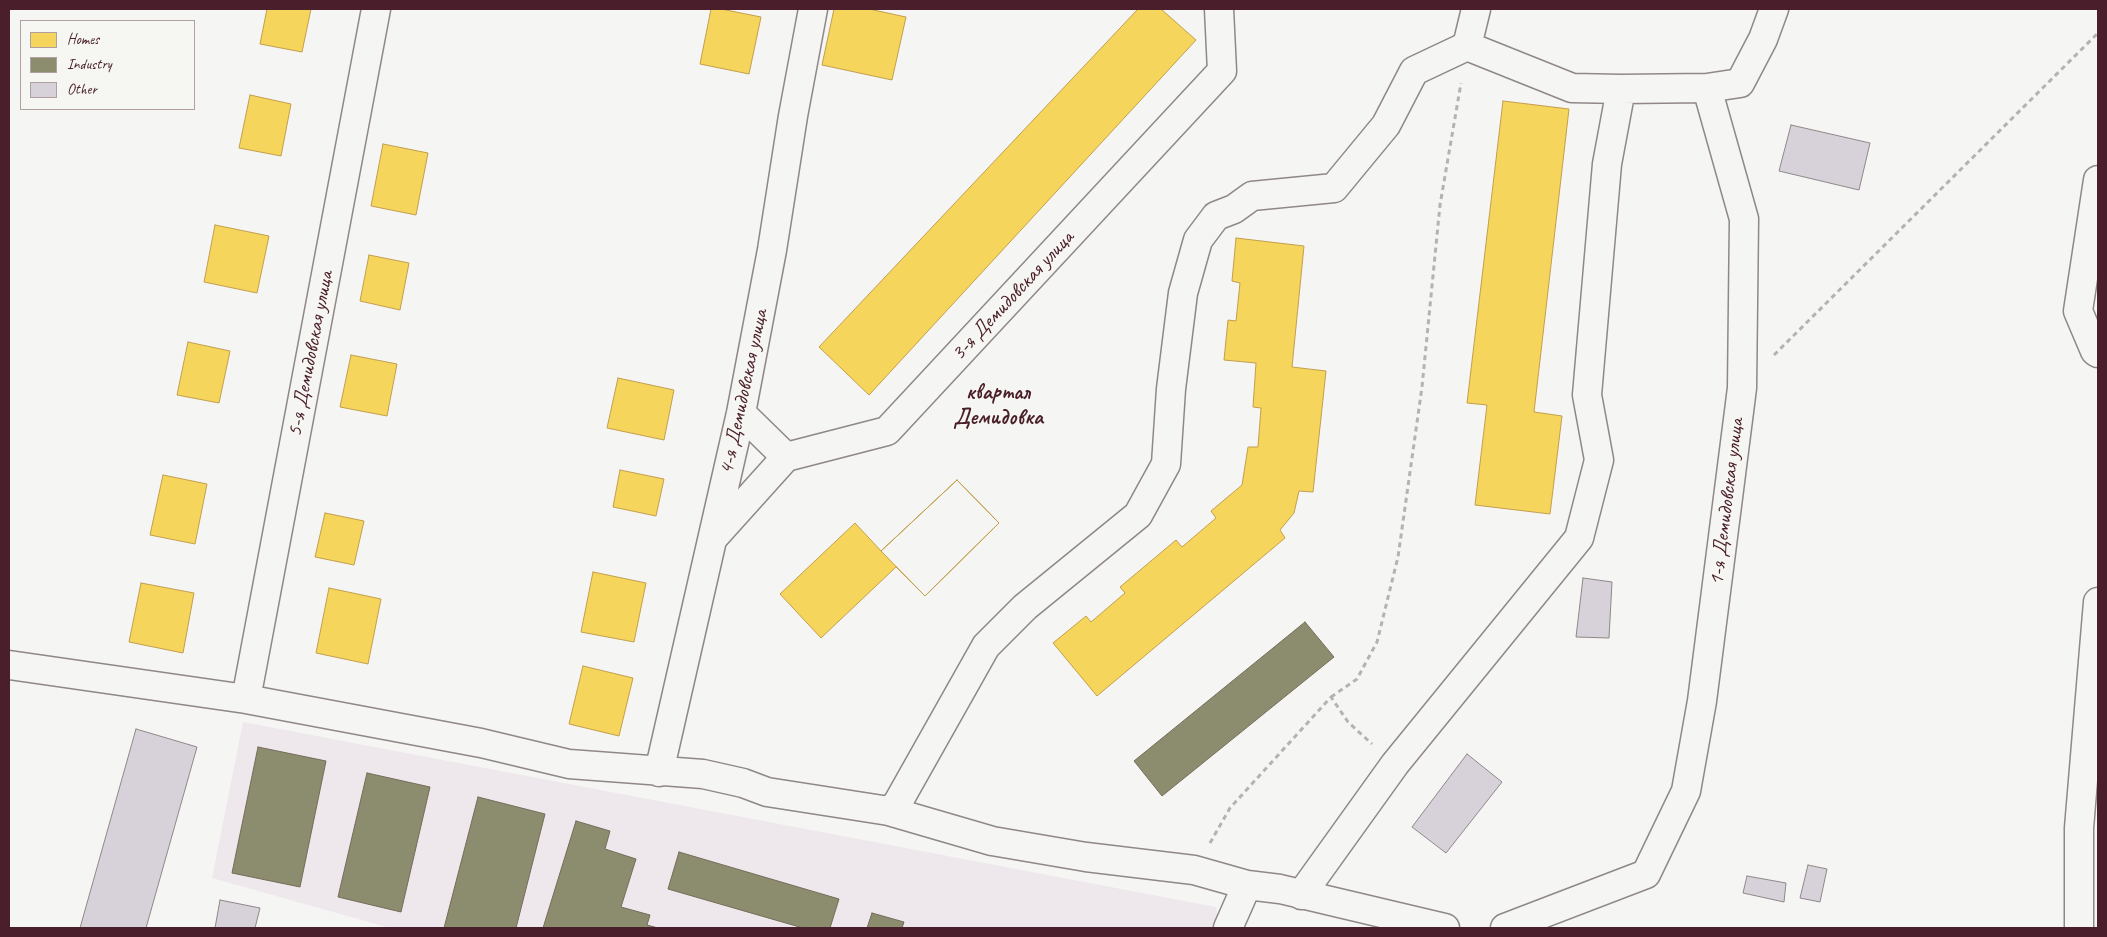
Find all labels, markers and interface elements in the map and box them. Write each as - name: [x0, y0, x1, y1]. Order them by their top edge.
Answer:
- legend: [20, 20, 195, 110]
- text: Homes: [67, 30, 99, 49]
- text: Industry: [67, 55, 112, 74]
- text: Other: [67, 80, 97, 99]
- street label: 3-я Демидовская улица: [946, 226, 1080, 366]
- street label: 5-я Демидовская улица: [283, 269, 339, 439]
- street label: 4-я Демидовская улица: [714, 307, 774, 477]
- district label: квартал Демидовка: [953, 380, 1043, 432]
- street label: 1-я Демидовская улица: [1704, 417, 1750, 587]

